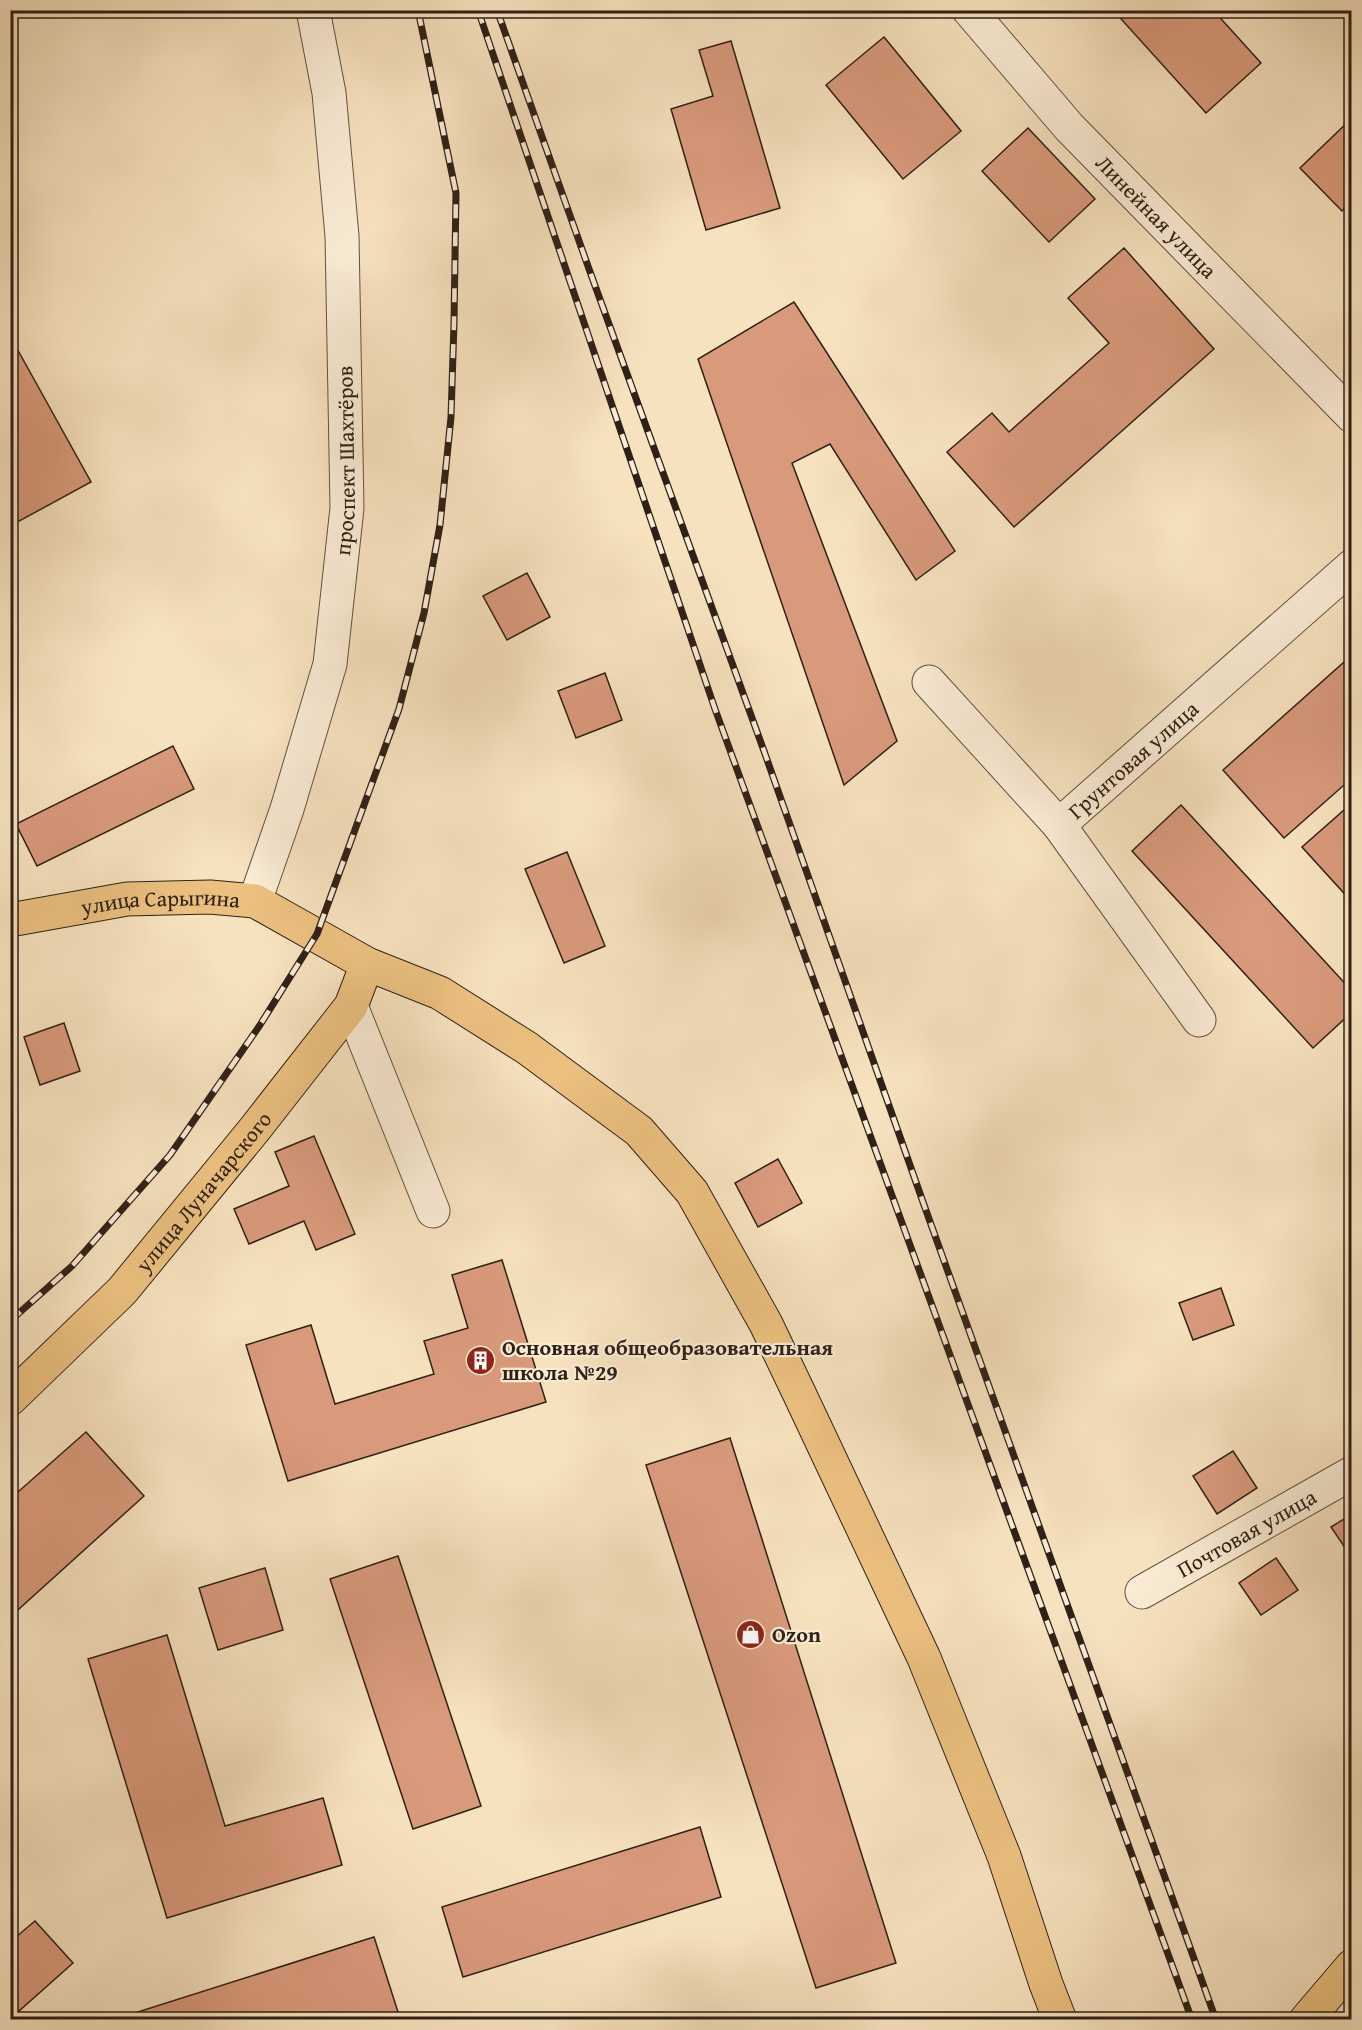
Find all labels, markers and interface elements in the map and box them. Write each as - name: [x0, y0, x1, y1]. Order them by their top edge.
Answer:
- street label: Линейная улица: [1088, 147, 1225, 286]
- street label: проспект Шахтёров: [326, 365, 363, 557]
- street label: Грунтовая улица: [1061, 693, 1206, 826]
- street label: улица Сарыгина: [77, 880, 242, 923]
- street label: улица Луначарского: [127, 1104, 279, 1280]
- place label: Основная общеобразовательная школа №29: [502, 1331, 833, 1388]
- building icon: Основная общеобразовательная школа №29: [465, 1344, 497, 1376]
- street label: Почтовая улица: [1171, 1480, 1322, 1585]
- shop icon: Ozon: [735, 1618, 767, 1650]
- place label: Ozon: [772, 1618, 821, 1650]

